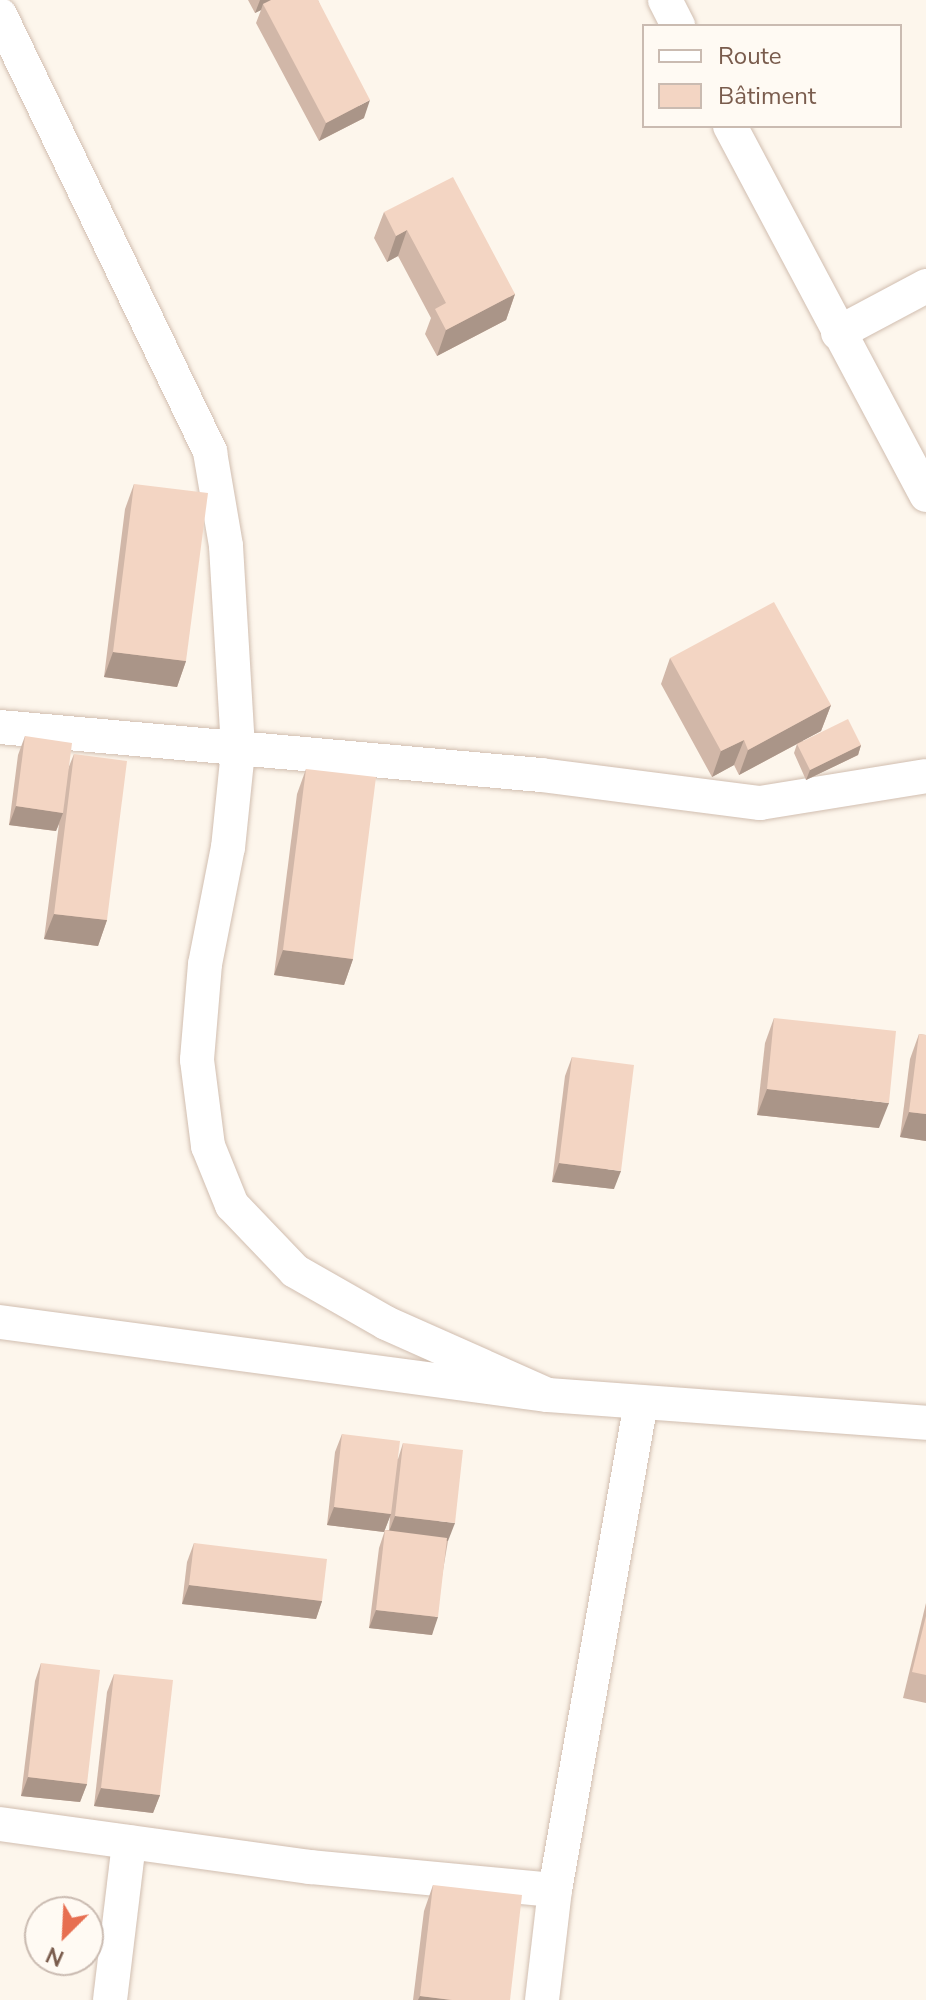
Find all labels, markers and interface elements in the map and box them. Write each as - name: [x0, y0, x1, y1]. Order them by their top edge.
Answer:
- legend: [642, 24, 902, 128]
- text: Route: [718, 40, 782, 72]
- text: Bâtiment: [718, 80, 816, 112]
- north arrow: [24, 1896, 104, 1976]
- text: N: [41, 1939, 69, 1973]

